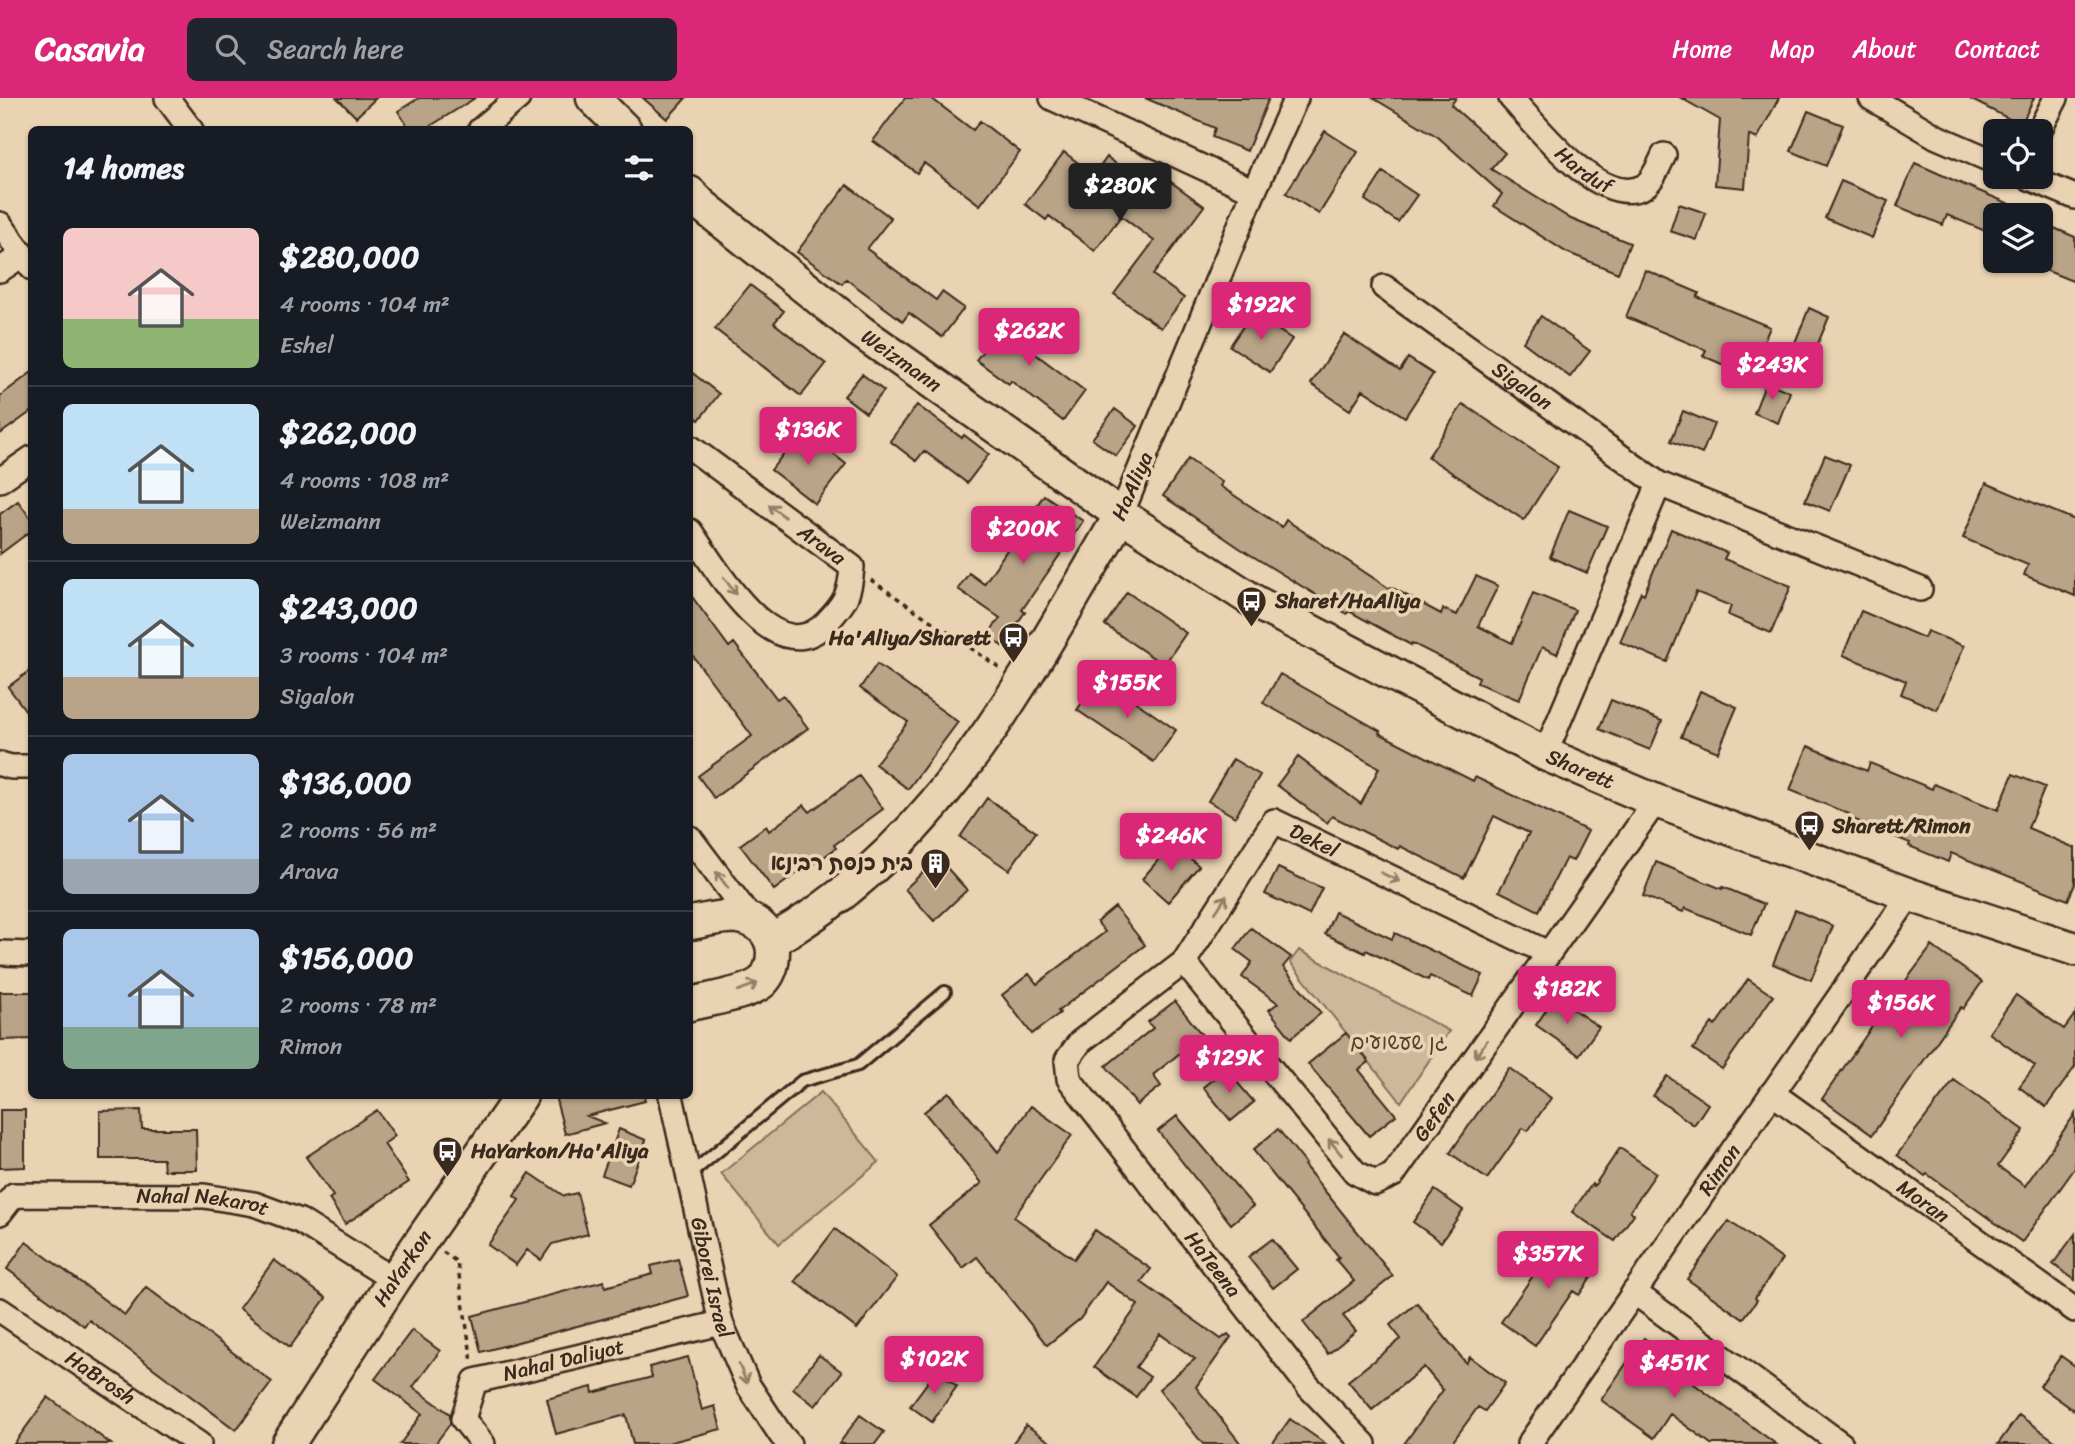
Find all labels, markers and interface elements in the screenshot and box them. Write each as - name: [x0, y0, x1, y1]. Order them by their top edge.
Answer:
- search box: [187, 18, 677, 81]
- text: Casavia: [35, 20, 145, 78]
- text: Search here: [267, 26, 404, 72]
- text: Home: [1672, 28, 1732, 70]
- text: Map: [1770, 28, 1814, 70]
- text: About: [1852, 28, 1917, 70]
- text: Contact: [1955, 28, 2040, 70]
- icon: search: [211, 30, 249, 68]
- map controls: [1983, 119, 2053, 273]
- button: locate: [1983, 119, 2053, 189]
- street label: Harduf: [1545, 136, 1621, 206]
- text: 14 homes: [63, 141, 184, 195]
- icon: filters: [620, 149, 658, 187]
- pin: $280K: [1071, 164, 1169, 223]
- text: $280K: [1084, 165, 1156, 206]
- button: layers: [1983, 203, 2053, 273]
- text: $280,000: [280, 230, 420, 284]
- icon: home: [119, 256, 203, 340]
- pin: $192K: [1212, 282, 1310, 342]
- text: 4 rooms · 104 m²: [280, 284, 450, 325]
- text: $192K: [1228, 284, 1294, 325]
- pin: $262K: [980, 308, 1078, 368]
- text: $262K: [994, 310, 1064, 351]
- street label: Weizmann: [853, 318, 950, 403]
- text: Eshel: [280, 325, 334, 366]
- pin: $243K: [1723, 342, 1821, 402]
- text: $243K: [1737, 344, 1807, 385]
- street label: Sigalon: [1484, 351, 1561, 421]
- text: $262,000: [280, 406, 417, 460]
- pin: $136K: [759, 408, 857, 467]
- text: $136K: [775, 409, 841, 450]
- icon: home: [119, 432, 203, 516]
- street label: HaAliya: [1100, 445, 1164, 527]
- text: 4 rooms · 108 m²: [280, 460, 449, 501]
- text: Weizmann: [280, 501, 381, 542]
- one-way arrow: [768, 504, 787, 519]
- pin: $200K: [974, 506, 1072, 566]
- text: $200K: [987, 508, 1059, 549]
- street label: Arava: [788, 513, 855, 576]
- one-way arrow: [722, 577, 737, 596]
- text: $243,000: [280, 581, 418, 635]
- place label: Sharet/HaAliya: [1274, 582, 1421, 620]
- bus stop icon: Sharet/HaAliya: [1235, 584, 1269, 628]
- icon: home: [119, 607, 203, 691]
- place label: Ha'Aliya/Sharett: [828, 619, 992, 657]
- bus stop icon: Ha'Aliya/Sharett: [997, 621, 1031, 665]
- text: 3 rooms · 104 m²: [280, 635, 448, 676]
- pin: $155K: [1078, 660, 1176, 720]
- text: $155K: [1093, 662, 1161, 703]
- text: Sigalon: [280, 676, 354, 717]
- street label: Sharett: [1540, 738, 1621, 800]
- text: $136,000: [280, 756, 412, 810]
- icon: home: [119, 782, 203, 866]
- place label: Sharett/Rimon: [1831, 807, 1971, 845]
- bus stop icon: Sharett/Rimon: [1792, 809, 1826, 853]
- text: 2 rooms · 56 m²: [280, 810, 437, 851]
- street label: Dekel: [1283, 812, 1346, 869]
- pin: $246K: [1122, 814, 1220, 873]
- text: $246K: [1136, 815, 1206, 856]
- place label: בית כנסת רבינא: [771, 844, 913, 882]
- building icon: בית כנסת רבינא: [919, 846, 953, 890]
- text: Arava: [280, 851, 338, 892]
- one-way arrow: [1379, 871, 1400, 885]
- one-way arrow: [714, 872, 729, 890]
- one-way arrow: [1214, 895, 1229, 914]
- text: $156,000: [280, 931, 413, 985]
- icon: home: [119, 957, 203, 1041]
- pin: $182K: [1518, 967, 1616, 1026]
- text: $182K: [1534, 968, 1600, 1009]
- one-way arrow: [737, 980, 759, 993]
- pin: $156K: [1852, 981, 1950, 1040]
- text: $156K: [1868, 982, 1934, 1023]
- text: 2 rooms · 78 m²: [280, 985, 437, 1026]
- park label: גן שעשועים: [1350, 1023, 1448, 1061]
- text: Rimon: [280, 1026, 342, 1067]
- pin: $129K: [1180, 1035, 1278, 1095]
- text: $129K: [1196, 1037, 1262, 1078]
- one-way arrow: [1474, 1039, 1488, 1058]
- street label: Gefen: [1403, 1083, 1466, 1150]
- place label: HaYarkon/Ha'Aliya: [470, 1132, 649, 1170]
- bus stop icon: HaYarkon/Ha'Aliya: [431, 1134, 465, 1178]
- street label: Rimon: [1688, 1135, 1751, 1204]
- one-way arrow: [1327, 1138, 1342, 1156]
- street label: Moran: [1888, 1169, 1958, 1234]
- street label: Nahal Nekarot: [136, 1177, 275, 1227]
- street label: Giborei Israel: [679, 1213, 745, 1345]
- street label: HaYarkon: [362, 1221, 443, 1314]
- street label: HaTeena: [1174, 1222, 1252, 1307]
- pin: $357K: [1499, 1232, 1597, 1291]
- text: $357K: [1513, 1233, 1583, 1274]
- street label: Nahal Daliyot: [499, 1327, 628, 1393]
- pin: $102K: [885, 1336, 983, 1396]
- text: $102K: [900, 1338, 968, 1379]
- street label: HaBrosh: [57, 1340, 144, 1415]
- pin: $451K: [1625, 1340, 1723, 1400]
- text: $451K: [1640, 1342, 1708, 1383]
- one-way arrow: [737, 1363, 750, 1384]

